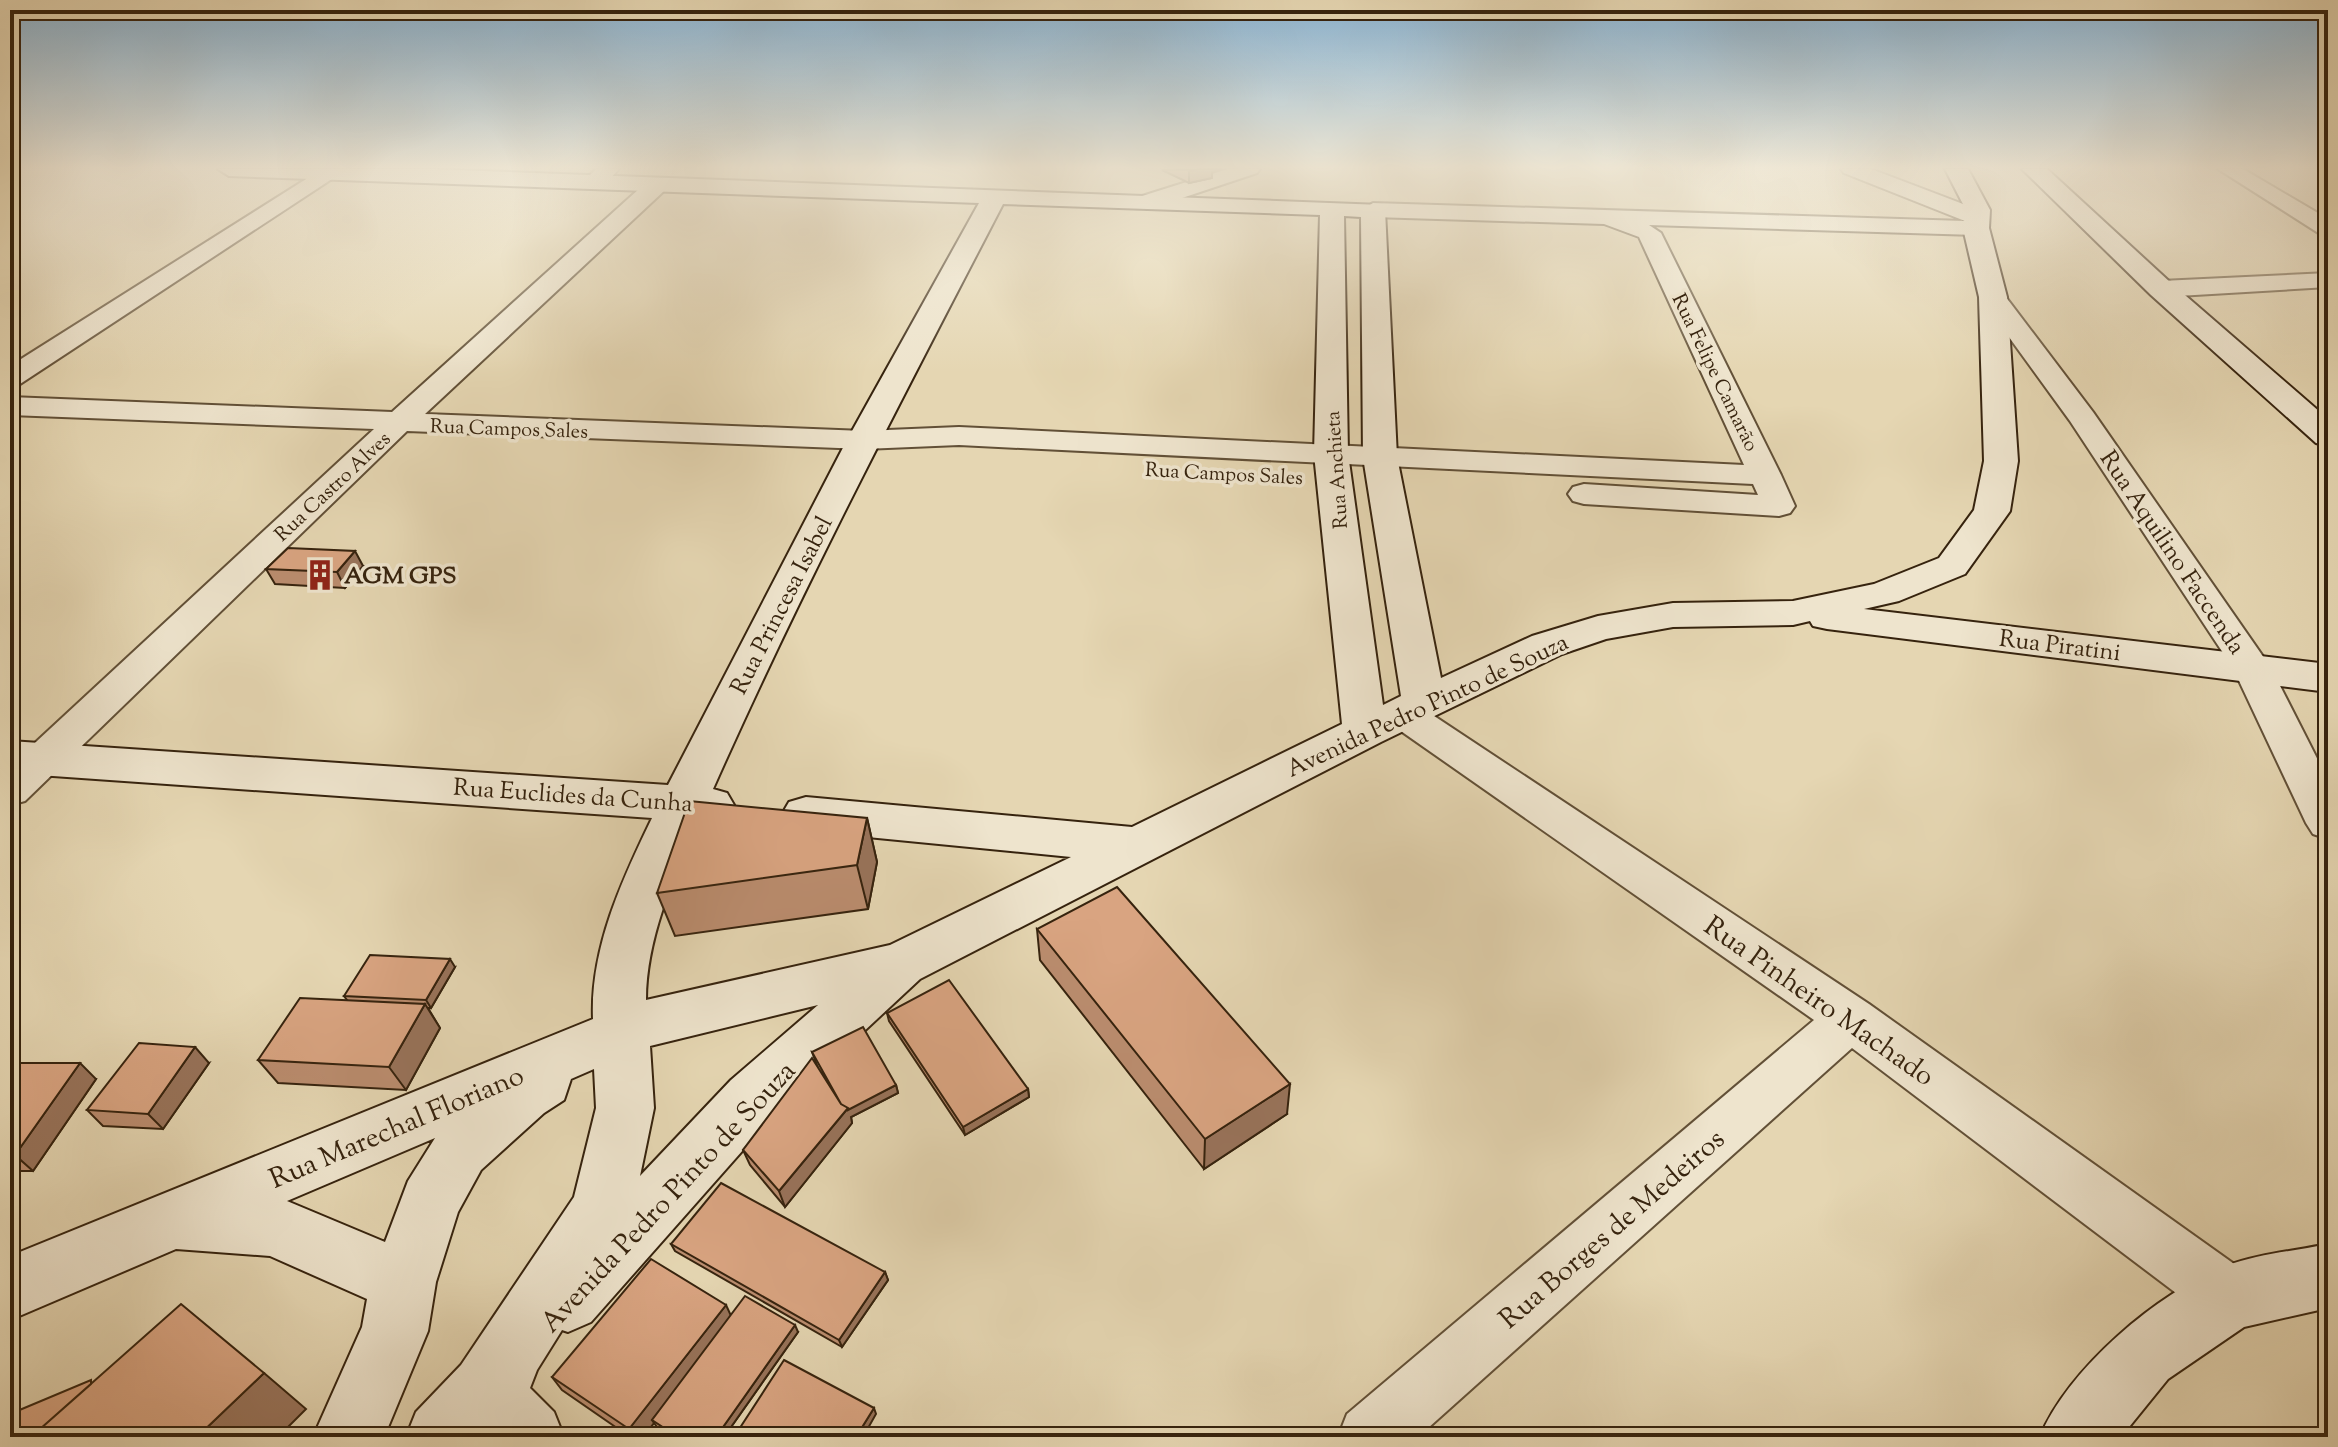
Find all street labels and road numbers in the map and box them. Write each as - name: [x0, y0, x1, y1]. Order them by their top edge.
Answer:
- street label: Rua Felipe Camarão: [1663, 289, 1765, 457]
- street label: Rua Anchieta: [1320, 410, 1357, 530]
- street label: Rua Campos Sales: [429, 413, 589, 448]
- street label: Rua Castro Alves: [269, 426, 399, 550]
- street label: Rua Aquilino Faccenda: [2090, 444, 2252, 662]
- street label: Rua Campos Sales: [1144, 457, 1304, 494]
- street label: Rua Princesa Isabel: [723, 511, 843, 701]
- street label: Rua Piratini: [1997, 623, 2123, 671]
- street label: Avenida Pedro Pinto de Souza: [1281, 626, 1574, 787]
- street label: Rua Euclides da Cunha: [452, 772, 694, 822]
- street label: Rua Pinheiro Machado: [1695, 908, 1942, 1097]
- street label: Avenida Pedro Pinto de Souza: [532, 1053, 806, 1343]
- street label: Rua Marechal Floriano: [264, 1057, 531, 1201]
- street label: Rua Borges de Medeiros: [1491, 1121, 1735, 1340]

